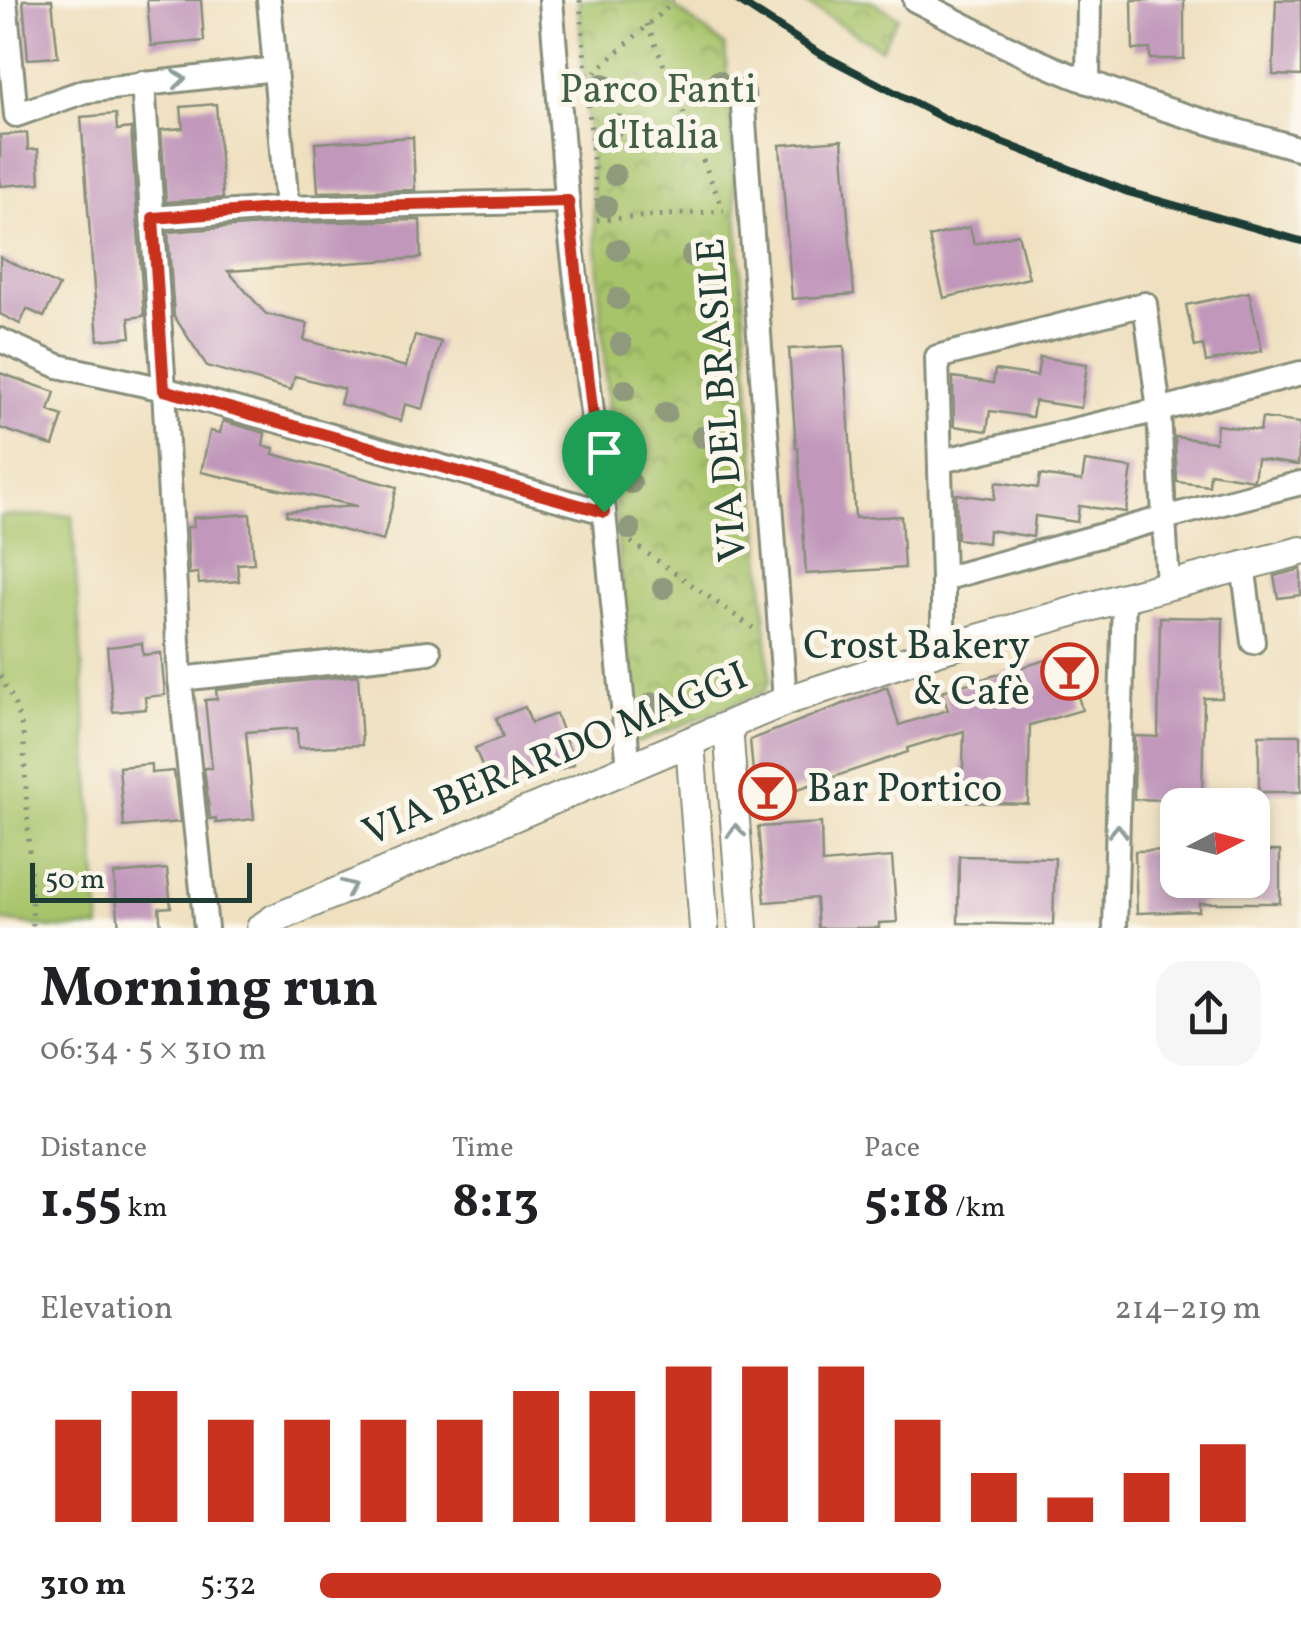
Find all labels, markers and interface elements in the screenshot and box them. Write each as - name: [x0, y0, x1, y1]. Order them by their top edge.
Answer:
- park label: Parco Fanti d'Italia: [559, 64, 757, 166]
- one-way arrow: [172, 69, 188, 90]
- street label: VIA DEL BRASILE: [685, 236, 763, 564]
- pin: [562, 410, 647, 513]
- icon: arrive: [577, 425, 632, 480]
- place label: Crost Bakery & Cafè: [803, 620, 1030, 722]
- bar icon: Crost Bakery & Cafè: [1039, 641, 1099, 701]
- street label: VIA BERARDO MAGGI: [355, 649, 757, 863]
- bar icon: Bar Portico: [738, 761, 798, 821]
- place label: Bar Portico: [807, 763, 1002, 819]
- north arrow: [1160, 788, 1270, 898]
- map controls: [1160, 788, 1270, 898]
- one-way arrow: [726, 822, 748, 838]
- one-way arrow: [1107, 822, 1128, 838]
- scale bar: [30, 858, 252, 903]
- text: 50 m: [45, 861, 105, 900]
- one-way arrow: [339, 879, 357, 899]
- text: Morning run: [40, 953, 379, 1029]
- button: share: [1156, 961, 1261, 1066]
- text: 06:34 · 5 × 310 m: [40, 1029, 267, 1073]
- text: Distance: [40, 1129, 147, 1168]
- text: Time: [452, 1129, 513, 1168]
- text: Pace: [864, 1129, 920, 1168]
- text: 1.55: [40, 1168, 122, 1238]
- text: 8:13: [452, 1168, 539, 1238]
- text: 5:18: [864, 1168, 950, 1238]
- text: km: [122, 1189, 168, 1228]
- text: /km: [950, 1189, 1005, 1228]
- text: Elevation: [40, 1288, 173, 1332]
- text: 214–219 m: [1115, 1288, 1261, 1332]
- text: 310 m: [40, 1564, 126, 1608]
- text: 5:32: [200, 1564, 257, 1608]

